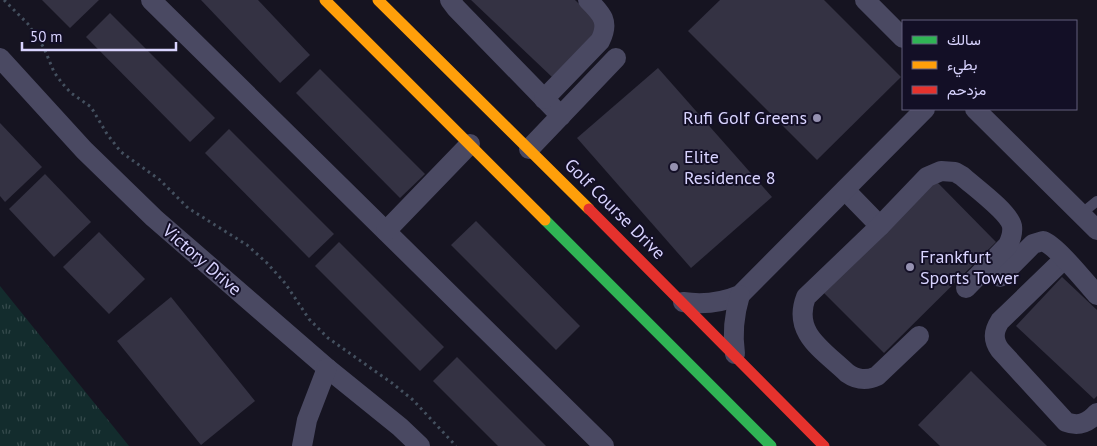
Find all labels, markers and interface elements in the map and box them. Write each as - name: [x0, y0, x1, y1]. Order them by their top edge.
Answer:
- scale bar: [22, 20, 176, 52]
- legend: [902, 20, 1077, 110]
- text: 50 m: [30, 27, 63, 46]
- text: سالك: [947, 30, 981, 49]
- text: بطيء: [947, 55, 977, 78]
- text: مزدحم: [947, 80, 986, 100]
- place label: Rufi Golf Greens: [683, 106, 807, 129]
- marker: Rufi Golf Greens: [811, 112, 823, 124]
- place label: Elite Residence 8: [684, 145, 776, 189]
- street label: Golf Course Drive: [560, 153, 671, 264]
- marker: Elite Residence 8: [668, 161, 680, 173]
- street label: Victory Drive: [157, 218, 247, 300]
- place label: Frankfurt Sports Tower: [920, 245, 1019, 289]
- marker: Frankfurt Sports Tower: [904, 261, 916, 273]

